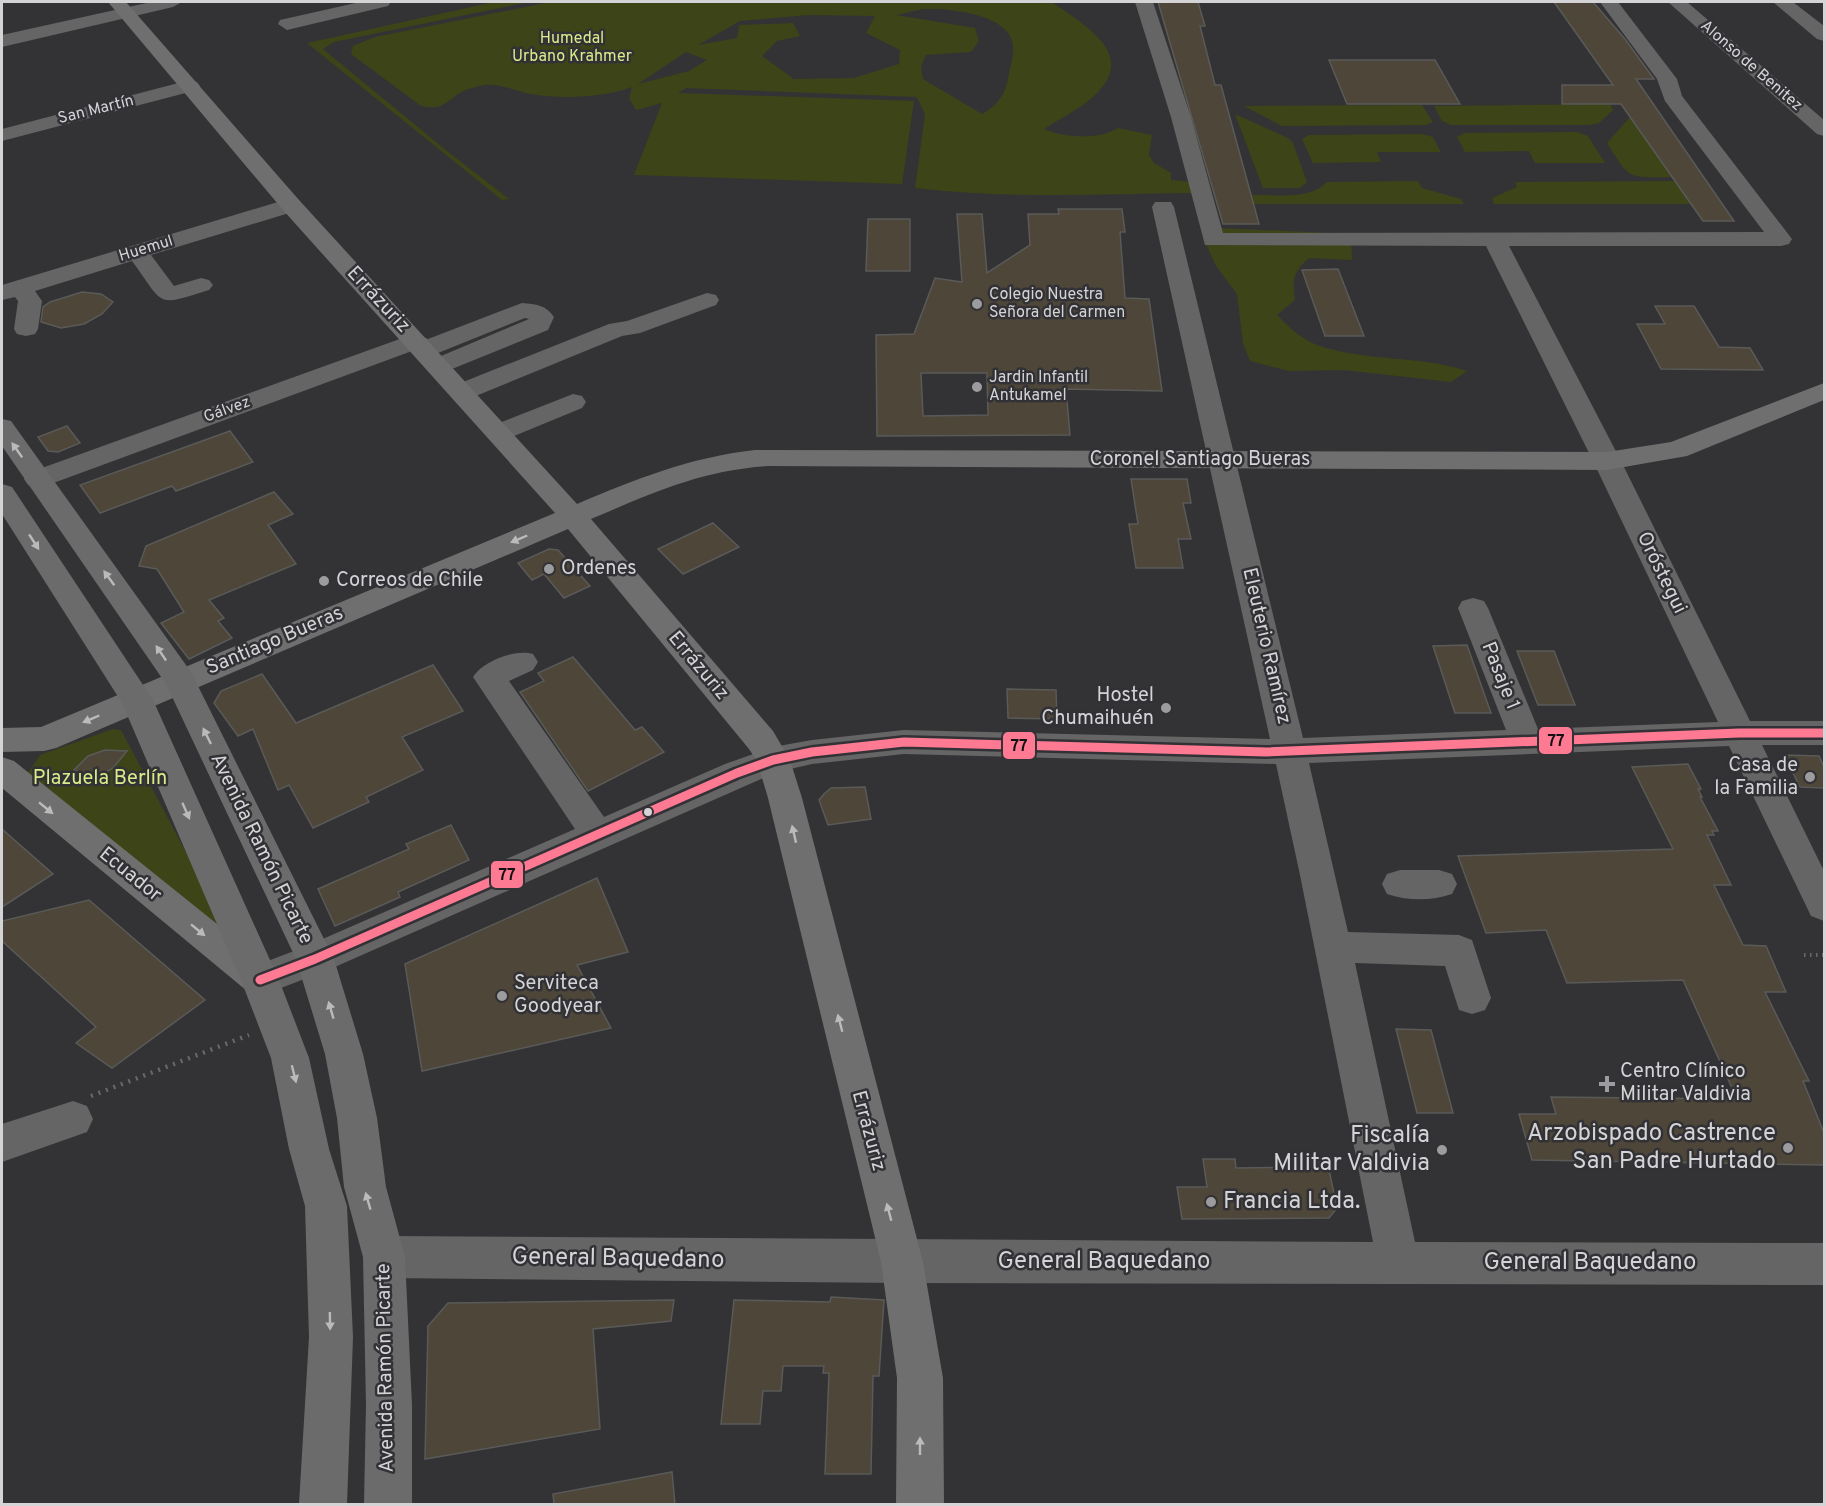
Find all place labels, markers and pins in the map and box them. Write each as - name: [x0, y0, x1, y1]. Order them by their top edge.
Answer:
- place label: Colegio Nuestra Señora del Carmen: [989, 285, 1125, 323]
- marker: Colegio Nuestra Señora del Carmen: [970, 297, 984, 311]
- place label: Jardin Infantil Antukamel: [989, 368, 1088, 406]
- marker: Jardin Infantil Antukamel: [970, 380, 984, 394]
- place label: Ordenes: [561, 556, 637, 582]
- marker: Ordenes: [542, 562, 556, 576]
- place label: Correos de Chile: [336, 568, 483, 594]
- marker: Correos de Chile: [317, 574, 331, 588]
- place label: Hostel Chumaihuén: [1041, 683, 1154, 732]
- marker: Hostel Chumaihuén: [1159, 701, 1173, 715]
- place label: Casa de la Familia: [1714, 753, 1798, 802]
- marker: Casa de la Familia: [1803, 770, 1817, 784]
- unlabelled marker: [642, 806, 654, 818]
- place label: Serviteca Goodyear: [514, 971, 602, 1020]
- marker: Serviteca Goodyear: [495, 989, 509, 1003]
- place label: Centro Clínico Militar Valdivia: [1620, 1059, 1751, 1108]
- marker: Centro Clínico Militar Valdivia: [1598, 1075, 1616, 1093]
- place label: Arzobispado Castrence San Padre Hurtado: [1527, 1119, 1776, 1177]
- place label: Fiscalía Militar Valdivia: [1273, 1121, 1430, 1179]
- marker: Arzobispado Castrence San Padre Hurtado: [1781, 1141, 1795, 1155]
- marker: Fiscalía Militar Valdivia: [1435, 1143, 1449, 1157]
- place label: Francia Ltda.: [1223, 1187, 1360, 1217]
- marker: Francia Ltda.: [1204, 1195, 1218, 1209]

